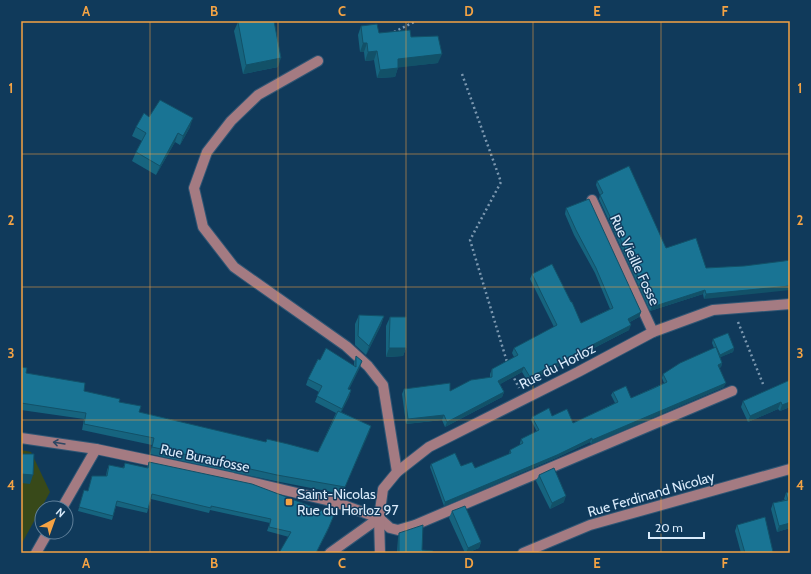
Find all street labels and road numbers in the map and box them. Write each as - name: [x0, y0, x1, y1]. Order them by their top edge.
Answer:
- street label: Rue Vieille Fosse: [606, 212, 664, 308]
- street label: Rue du Horloz: [516, 339, 599, 393]
- street label: Rue Buraufosse: [159, 440, 251, 476]
- street label: Rue Ferdinand Nicolay: [585, 467, 717, 521]

